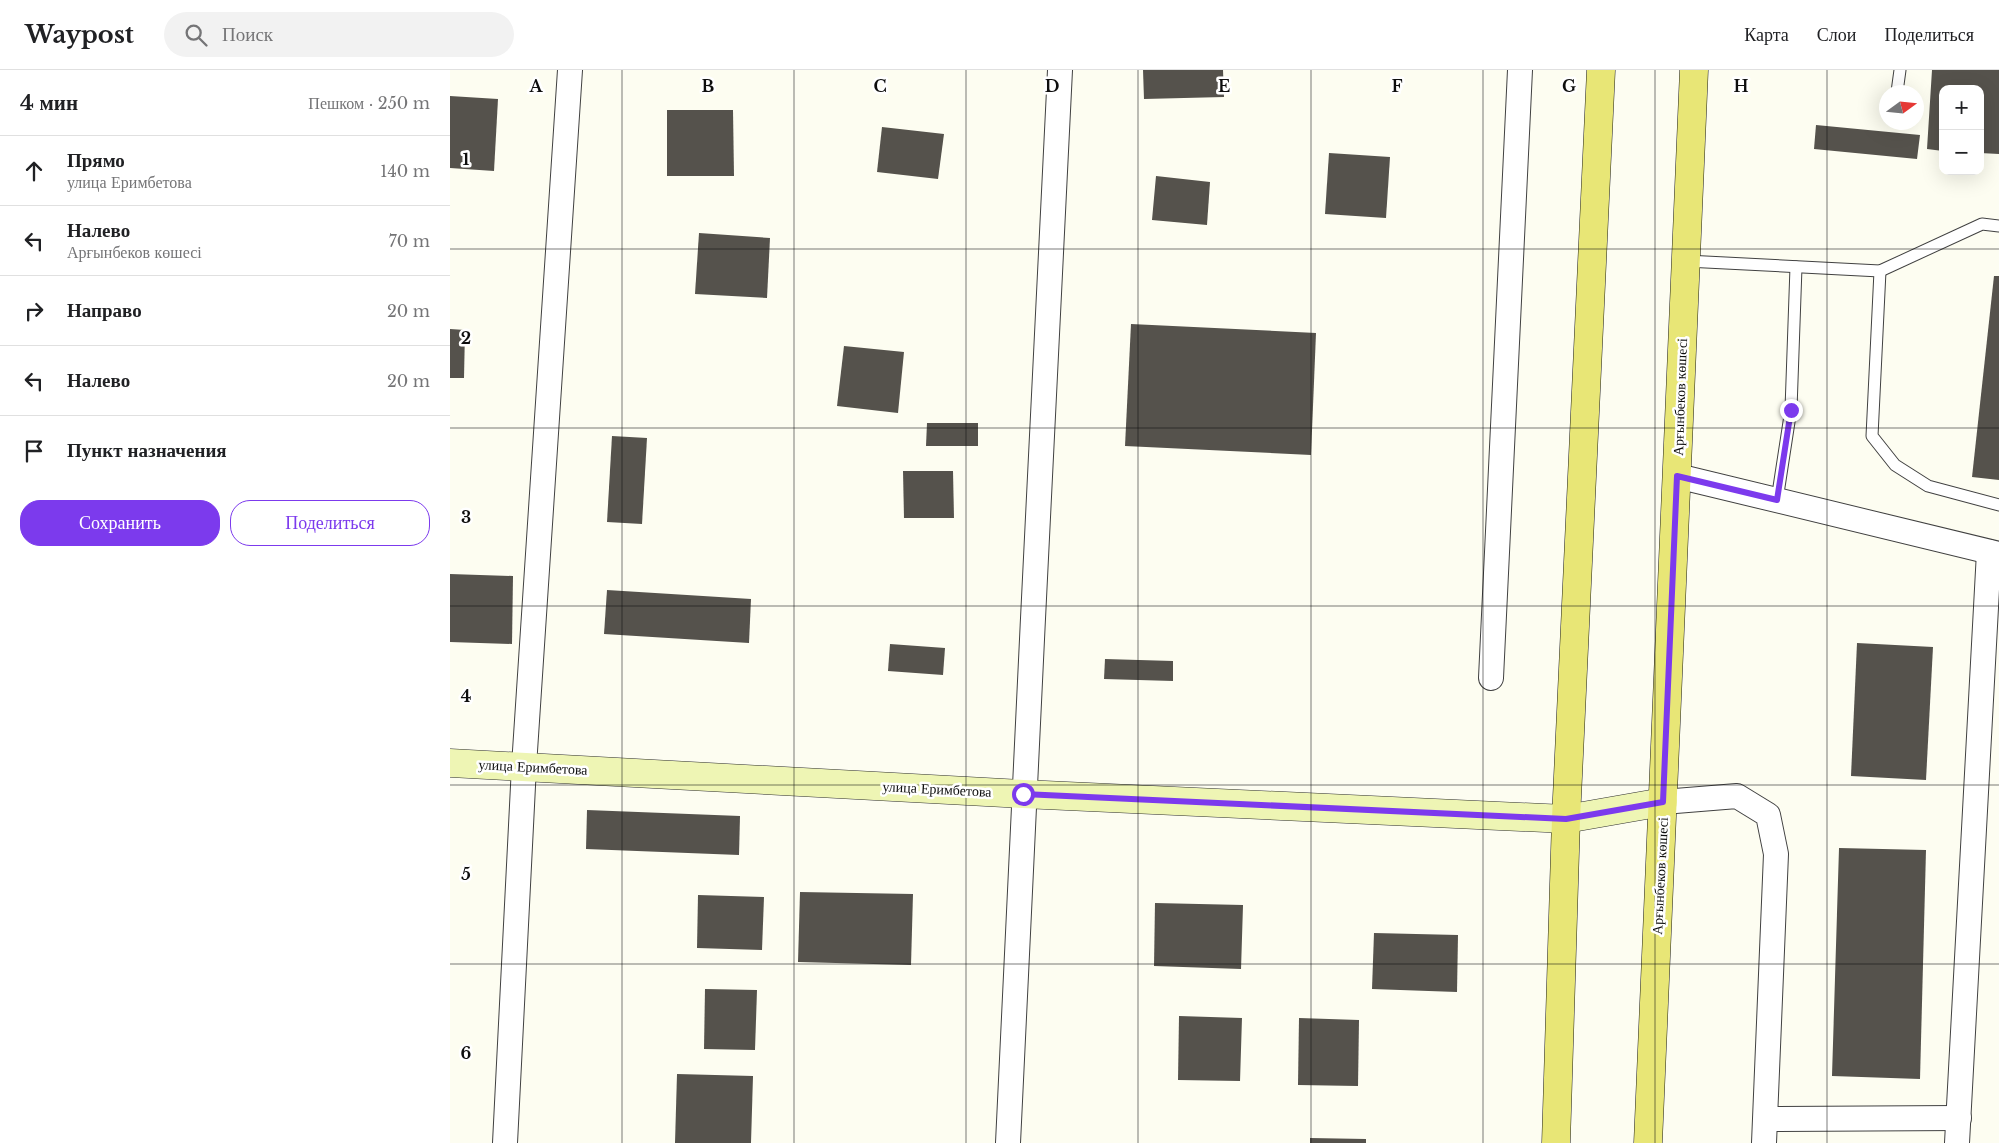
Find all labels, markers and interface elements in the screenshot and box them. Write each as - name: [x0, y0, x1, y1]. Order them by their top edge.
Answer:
- search box: [164, 12, 514, 57]
- text: Waypost: [25, 20, 134, 49]
- icon: search: [182, 21, 210, 49]
- text: Поиск: [222, 23, 273, 46]
- text: Карта: [1744, 24, 1789, 46]
- text: Слои: [1817, 24, 1856, 46]
- text: Поделиться: [1884, 24, 1974, 46]
- text: A: [529, 76, 544, 96]
- text: B: [702, 76, 715, 96]
- text: C: [873, 76, 887, 96]
- text: D: [1045, 76, 1059, 96]
- text: E: [1218, 76, 1230, 96]
- text: F: [1391, 76, 1403, 96]
- text: G: [1562, 76, 1576, 96]
- text: H: [1733, 76, 1749, 96]
- north arrow: [1879, 85, 1924, 130]
- map controls: [1939, 85, 1984, 175]
- button: +: [1939, 85, 1984, 130]
- text: 4 мин: [20, 90, 78, 116]
- text: Пешком · 250 m: [308, 93, 430, 113]
- button: −: [1939, 130, 1984, 175]
- text: Прямо: [67, 149, 125, 172]
- text: 1: [463, 149, 470, 169]
- icon: ahead: [20, 157, 48, 185]
- text: 140 m: [380, 161, 430, 181]
- text: улица Еримбетова: [67, 172, 192, 192]
- text: Налево: [67, 219, 130, 242]
- icon: left: [20, 227, 48, 255]
- text: 70 m: [389, 231, 430, 251]
- text: Арғынбеков көшесі: [67, 242, 202, 262]
- icon: right: [20, 297, 48, 325]
- text: Направо: [67, 299, 142, 322]
- text: 20 m: [387, 301, 430, 321]
- text: 2: [461, 328, 471, 348]
- street label: Арғынбеков көшесі: [1669, 338, 1691, 456]
- icon: left: [20, 367, 48, 395]
- text: Налево: [67, 369, 130, 392]
- text: 20 m: [387, 371, 430, 391]
- route end: [1780, 399, 1803, 422]
- icon: arrive: [20, 437, 48, 465]
- text: Пункт назначения: [67, 439, 227, 462]
- button: Сохранить: [20, 500, 220, 546]
- button: Поделиться: [230, 500, 430, 546]
- text: 3: [461, 507, 471, 527]
- text: 4: [461, 686, 471, 706]
- street label: улица Еримбетова: [478, 755, 589, 779]
- street label: улица Еримбетова: [882, 777, 993, 801]
- route start: [1012, 783, 1035, 806]
- street label: Арғынбеков көшесі: [1648, 817, 1672, 935]
- text: 5: [461, 864, 471, 884]
- text: 6: [461, 1043, 472, 1063]

